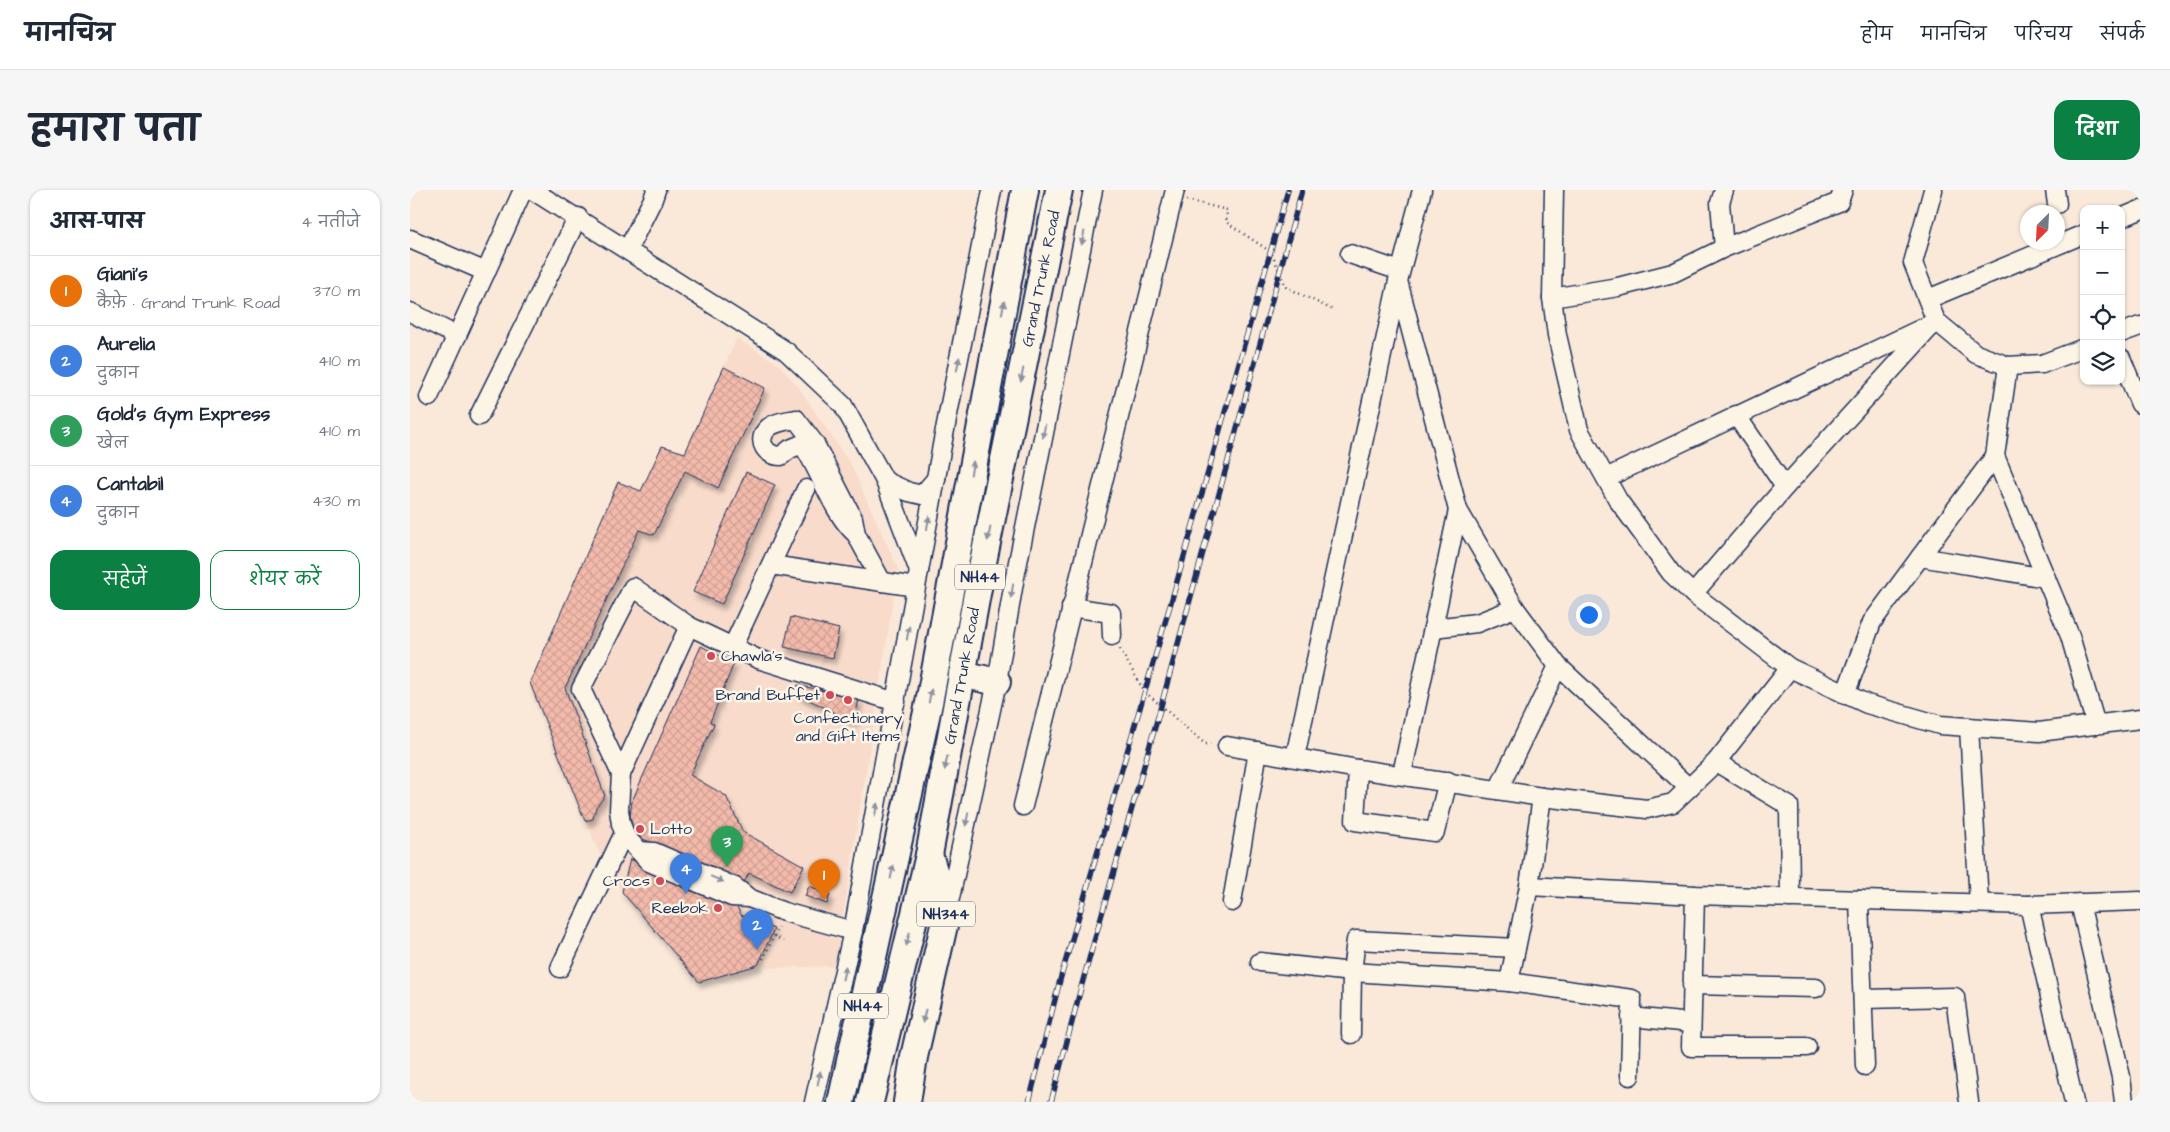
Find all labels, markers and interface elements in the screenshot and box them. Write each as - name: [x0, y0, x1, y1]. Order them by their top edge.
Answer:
- text: मानचित्र: [25, 17, 114, 51]
- text: होम: [1861, 22, 1893, 47]
- text: मानचित्र: [1921, 22, 1987, 47]
- text: परिचय: [2015, 22, 2072, 47]
- text: संपर्क: [2100, 22, 2145, 47]
- button: दिशा: [2054, 100, 2140, 160]
- text: हमारा पता: [30, 105, 200, 154]
- north arrow: [2020, 205, 2065, 250]
- map controls: [2080, 205, 2125, 385]
- button: +: [2080, 205, 2125, 250]
- text: आस-पास: [50, 207, 144, 236]
- street label: Grand Trunk Road: [1016, 209, 1066, 349]
- text: 4 नतीजे: [301, 211, 360, 233]
- one-way arrow: [1079, 230, 1087, 245]
- button: −: [2080, 250, 2125, 295]
- text: Giani's: [97, 261, 148, 288]
- text: 1: [65, 280, 67, 302]
- text: 370 m: [313, 280, 360, 302]
- text: कैफ़े · Grand Trunk Road: [97, 292, 280, 314]
- button: locate: [2080, 295, 2125, 340]
- one-way arrow: [999, 300, 1007, 316]
- text: Aurelia: [97, 331, 155, 358]
- button: layers: [2080, 340, 2125, 385]
- text: 2: [61, 350, 71, 372]
- text: 410 m: [318, 350, 360, 372]
- one-way arrow: [954, 355, 962, 371]
- text: दुकान: [97, 362, 139, 384]
- one-way arrow: [1018, 368, 1026, 384]
- text: Gold's Gym Express: [97, 401, 270, 428]
- text: 3: [62, 420, 70, 442]
- text: 410 m: [318, 420, 360, 442]
- one-way arrow: [1040, 424, 1048, 439]
- text: खेल: [97, 432, 128, 454]
- one-way arrow: [969, 459, 977, 475]
- text: Cantabil: [97, 471, 164, 498]
- text: 4: [61, 490, 71, 512]
- text: 430 m: [312, 490, 360, 512]
- text: दुकान: [97, 502, 139, 524]
- one-way arrow: [924, 515, 932, 531]
- one-way arrow: [985, 527, 993, 543]
- button: सहेजें: [50, 550, 200, 610]
- button: शेयर करें: [210, 550, 360, 610]
- road number: NH44: [955, 564, 1005, 590]
- one-way arrow: [1008, 583, 1016, 599]
- your location: [1576, 602, 1602, 628]
- street label: Grand Trunk Road: [939, 606, 985, 746]
- one-way arrow: [904, 625, 912, 641]
- place label: Chawla's: [721, 645, 783, 667]
- marker: Chawla's: [705, 650, 717, 662]
- place label: Brand Buffet: [715, 684, 821, 706]
- marker: Brand Buffet: [824, 689, 836, 701]
- one-way arrow: [926, 689, 934, 704]
- marker: Confectionery and Gift Items: [842, 694, 854, 706]
- place label: Confectionery and Gift Items: [794, 707, 903, 747]
- one-way arrow: [941, 755, 949, 771]
- one-way arrow: [872, 802, 880, 818]
- one-way arrow: [963, 811, 971, 826]
- place label: Lotto: [650, 818, 692, 840]
- marker: Lotto: [634, 823, 646, 835]
- pin: 3: [711, 826, 743, 867]
- pin: 4: [670, 853, 702, 894]
- pin: 1: [808, 859, 840, 900]
- one-way arrow: [888, 865, 896, 880]
- place label: Crocs: [603, 870, 650, 892]
- marker: Crocs: [654, 875, 666, 887]
- one-way arrow: [710, 875, 725, 883]
- place label: Reebok: [651, 897, 708, 919]
- marker: Reebok: [712, 902, 724, 914]
- road number: NH344: [917, 902, 975, 926]
- pin: 2: [741, 909, 773, 950]
- one-way arrow: [904, 931, 912, 946]
- one-way arrow: [840, 966, 848, 981]
- road number: NH44: [838, 994, 888, 1018]
- one-way arrow: [920, 1009, 928, 1024]
- one-way arrow: [815, 1071, 823, 1086]

